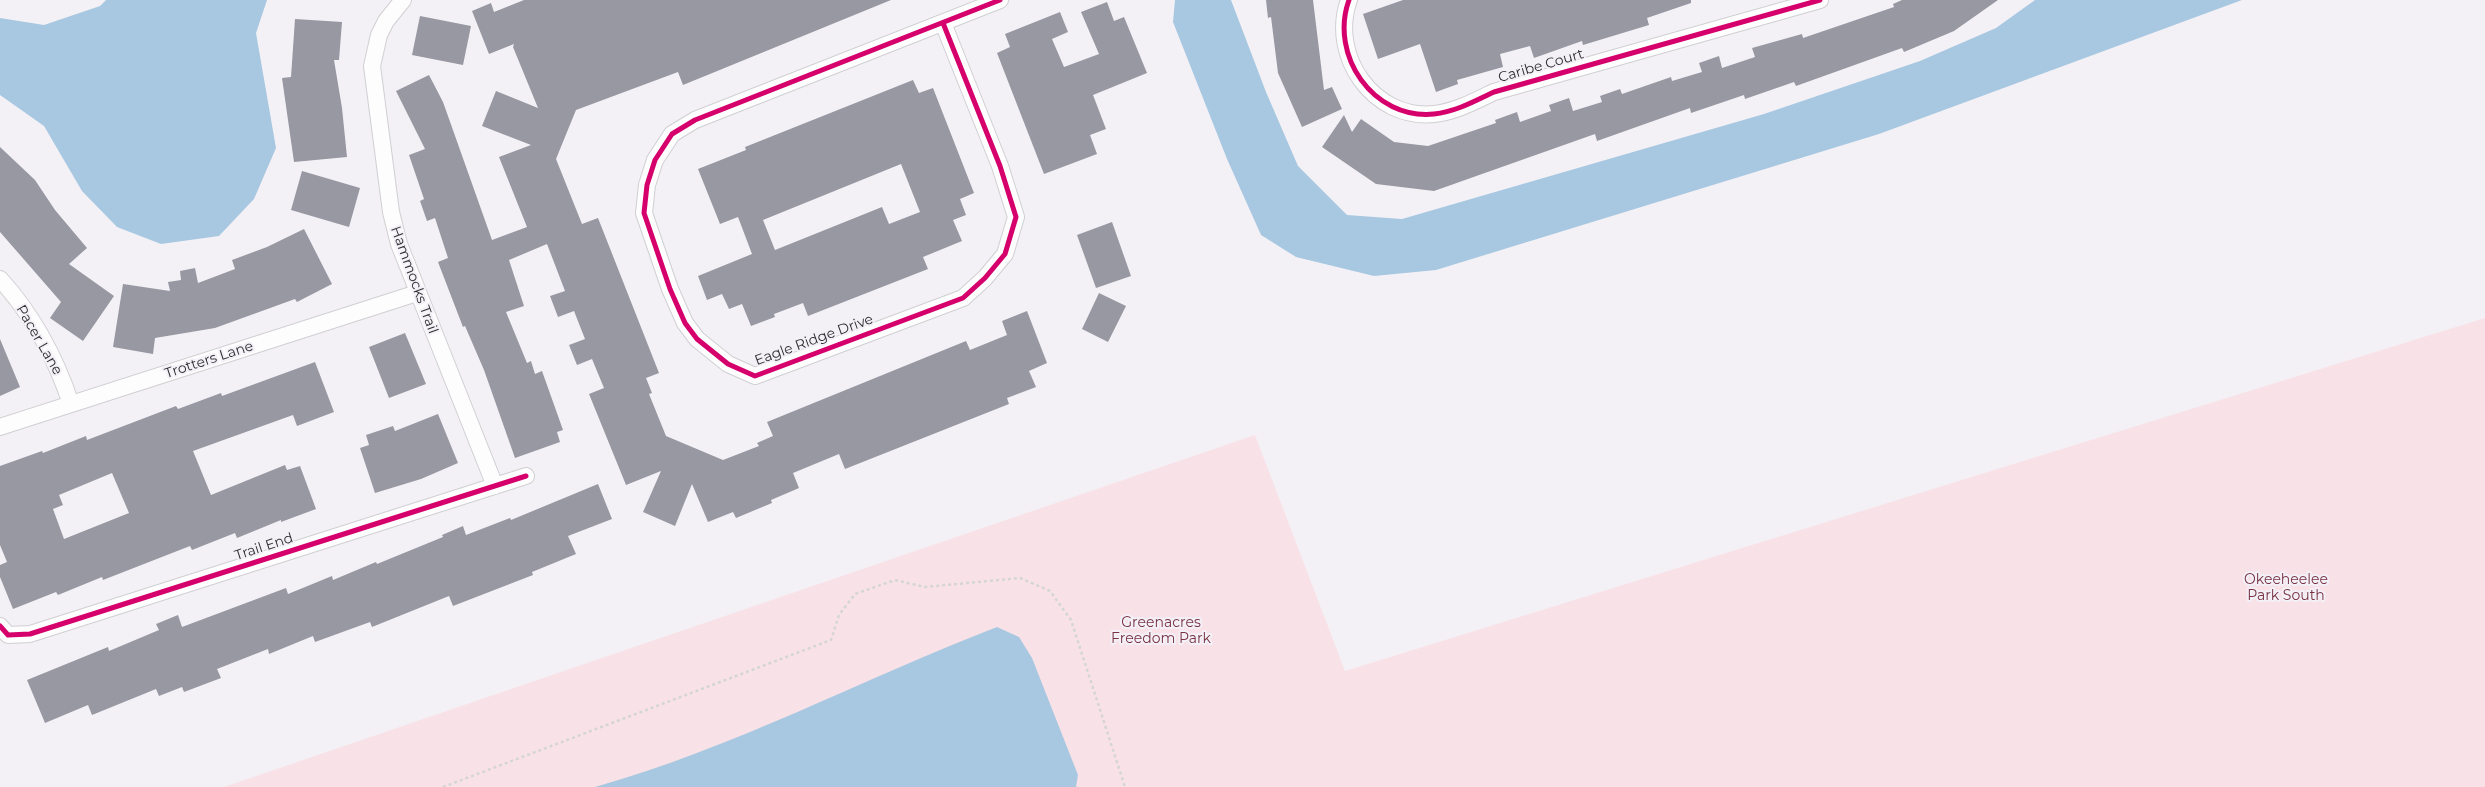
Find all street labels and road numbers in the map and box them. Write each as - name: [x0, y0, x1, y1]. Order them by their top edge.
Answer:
- street label: Caribe Court: [1496, 46, 1586, 86]
- street label: Hammocks Trail: [387, 224, 441, 336]
- street label: Pacer Lane: [12, 302, 66, 378]
- street label: Eagle Ridge Drive: [753, 311, 875, 369]
- street label: Trotters Lane: [163, 338, 255, 382]
- street label: Trail End: [233, 530, 295, 564]

